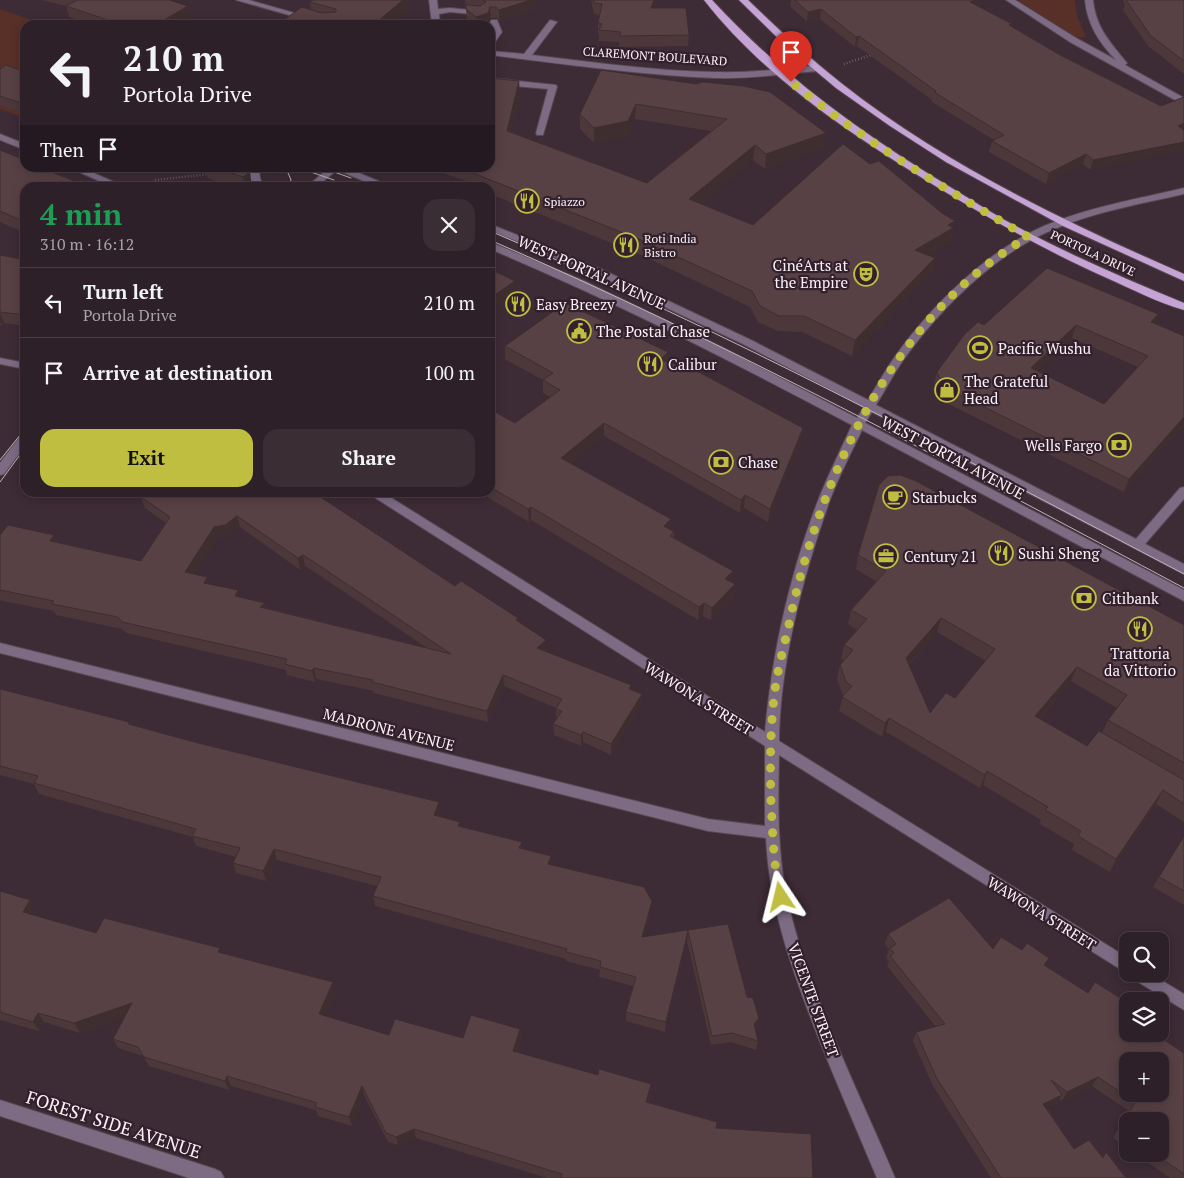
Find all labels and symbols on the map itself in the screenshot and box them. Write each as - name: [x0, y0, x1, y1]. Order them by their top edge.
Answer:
- pin: [770, 31, 812, 82]
- street label: CLAREMONT BOULEVARD: [582, 43, 728, 69]
- restaurant icon: Spiazzo: [514, 188, 540, 214]
- place label: Spiazzo: [544, 194, 585, 209]
- street label: PORTOLA DRIVE: [1048, 227, 1138, 279]
- street label: WEST PORTAL AVENUE: [515, 230, 669, 314]
- place label: Roti India Bistro: [644, 231, 697, 260]
- restaurant icon: Roti India Bistro: [613, 232, 639, 258]
- place label: CinéArts at the Empire: [773, 255, 848, 292]
- theatre icon: CinéArts at the Empire: [853, 261, 879, 287]
- restaurant icon: Easy Breezy: [505, 291, 531, 317]
- place label: Easy Breezy: [536, 294, 615, 314]
- public building icon: The Postal Chase: [566, 318, 592, 344]
- place label: The Postal Chase: [596, 321, 710, 341]
- sports icon: Pacific Wushu: [967, 335, 993, 361]
- place label: Pacific Wushu: [998, 338, 1092, 358]
- restaurant icon: Calibur: [637, 351, 663, 377]
- place label: Calibur: [668, 354, 717, 374]
- place label: The Grateful Head: [964, 371, 1048, 408]
- shop icon: The Grateful Head: [934, 377, 960, 403]
- street label: WEST PORTAL AVENUE: [878, 411, 1028, 503]
- bank icon: Wells Fargo: [1106, 432, 1132, 458]
- place label: Wells Fargo: [1025, 435, 1102, 455]
- bank icon: Chase: [708, 449, 734, 475]
- place label: Chase: [738, 452, 778, 472]
- cafe icon: Starbucks: [882, 484, 908, 510]
- place label: Starbucks: [912, 487, 977, 507]
- restaurant icon: Sushi Sheng: [988, 540, 1014, 566]
- office icon: Century 21: [873, 543, 899, 569]
- place label: Sushi Sheng: [1018, 543, 1100, 563]
- place label: Century 21: [904, 546, 977, 566]
- bank icon: Citibank: [1071, 585, 1097, 611]
- place label: Citibank: [1102, 588, 1159, 608]
- restaurant icon: Trattoria da Vittorio: [1127, 616, 1153, 642]
- place label: Trattoria da Vittorio: [1104, 643, 1176, 680]
- street label: WAWONA STREET: [641, 657, 757, 739]
- street label: MADRONE AVENUE: [321, 703, 457, 755]
- position arrow: [754, 870, 806, 922]
- street label: WAWONA STREET: [984, 872, 1100, 954]
- street label: VICENTE STREET: [784, 940, 844, 1060]
- street label: FOREST SIDE AVENUE: [24, 1084, 204, 1164]

